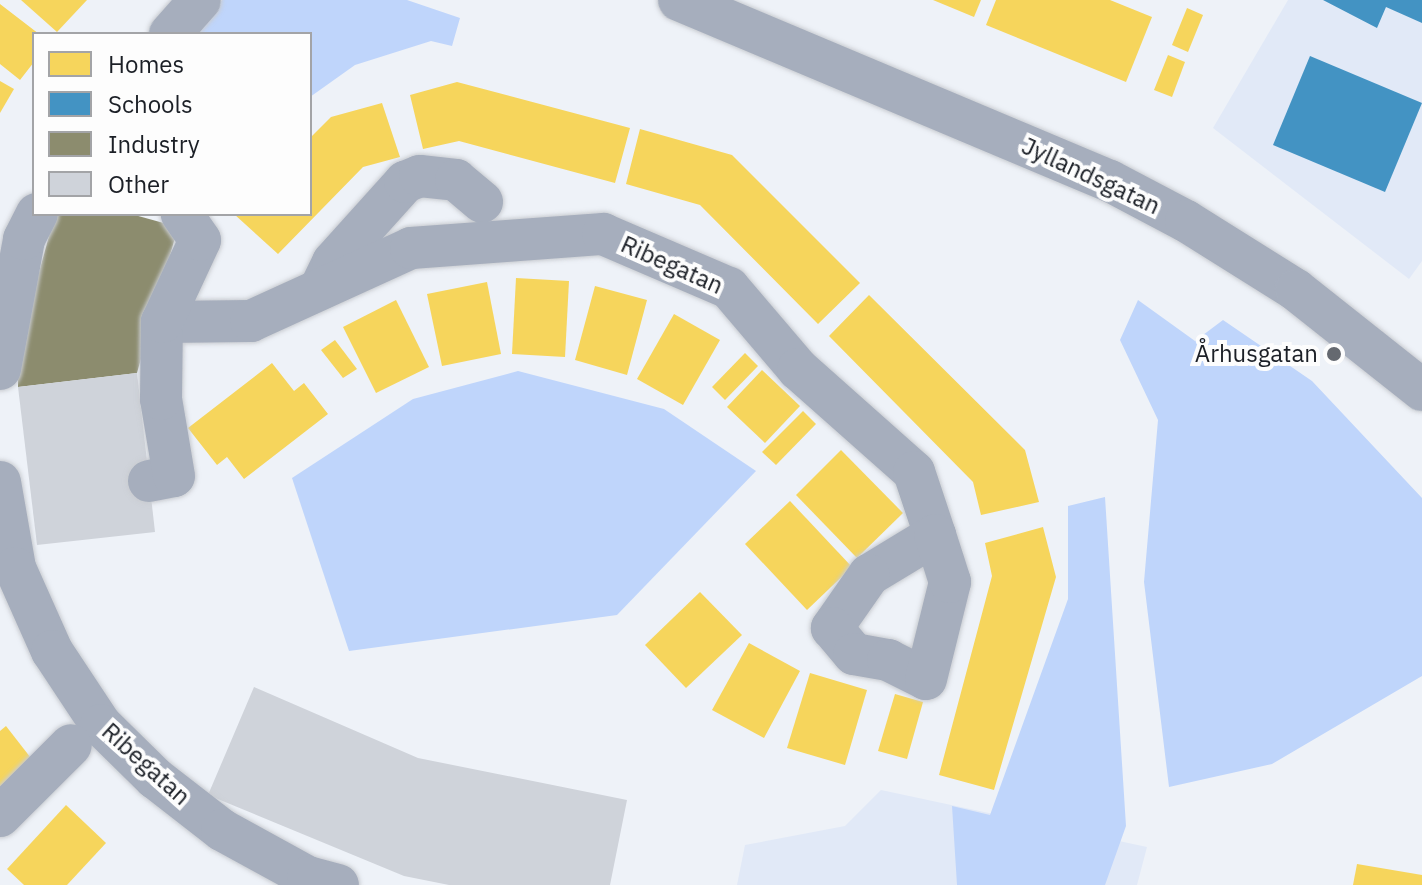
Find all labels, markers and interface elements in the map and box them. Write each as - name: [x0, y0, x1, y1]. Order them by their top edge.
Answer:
- legend: [32, 32, 312, 216]
- text: Homes: [108, 48, 184, 80]
- text: Schools: [108, 88, 193, 120]
- text: Industry: [108, 128, 200, 160]
- street label: Jyllandsgatan: [1017, 131, 1165, 221]
- text: Other: [108, 168, 169, 200]
- street label: Ribegatan: [616, 230, 728, 300]
- place label: Århusgatan: [1195, 340, 1318, 368]
- marker: Århusgatan: [1325, 345, 1343, 363]
- street label: Ribegatan: [96, 717, 196, 811]

